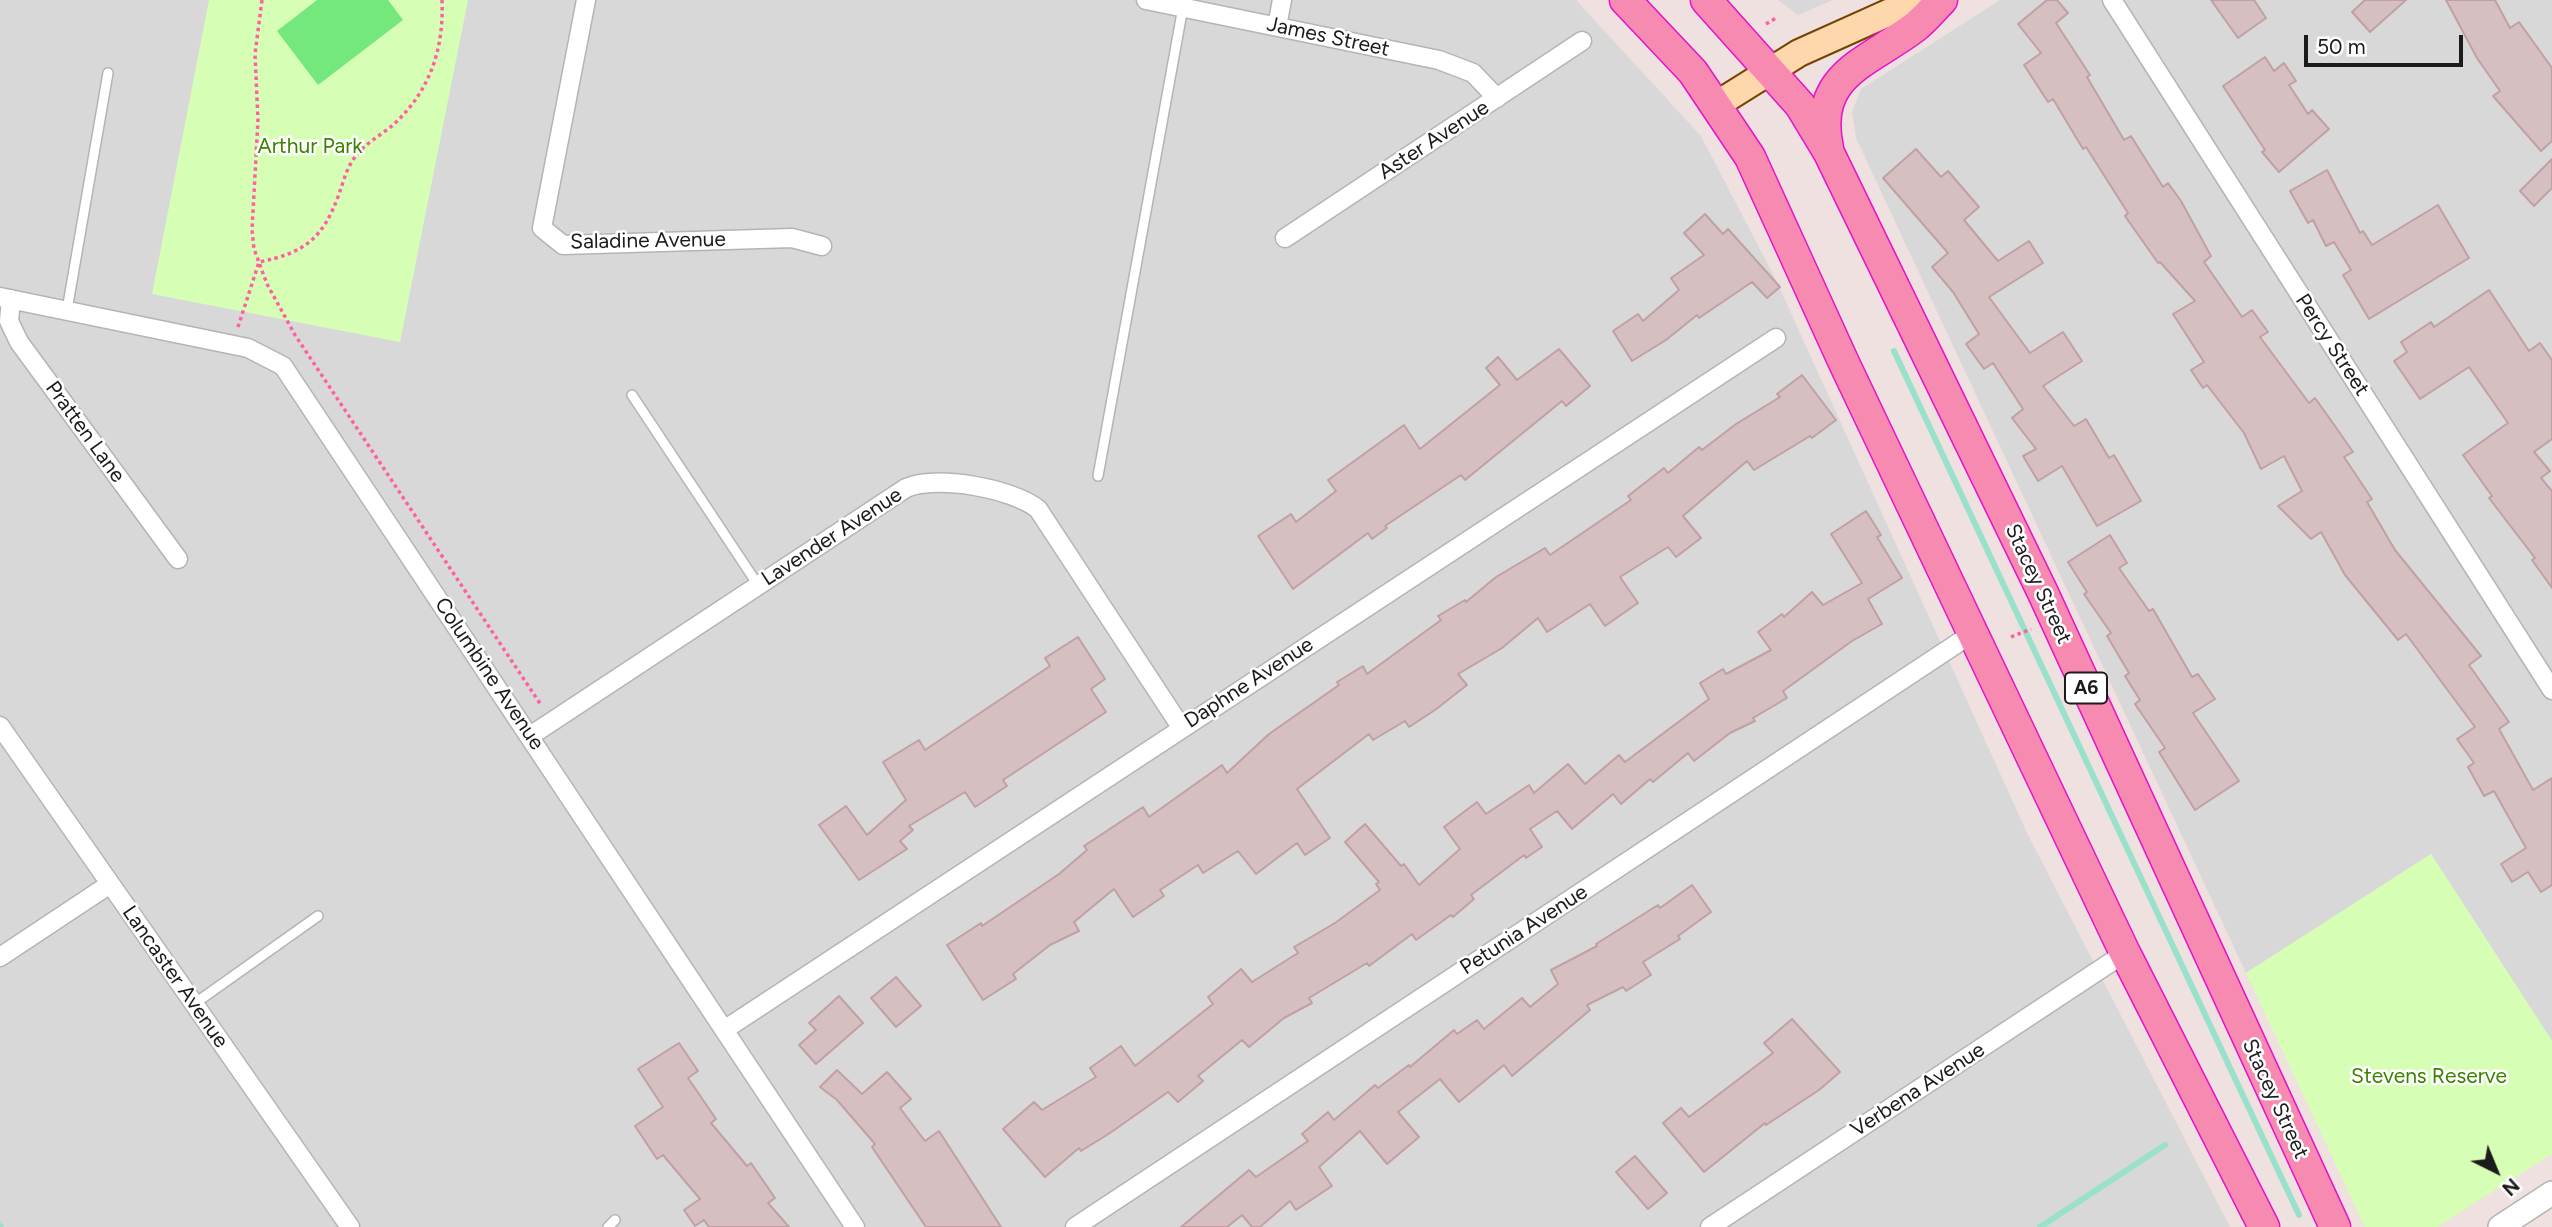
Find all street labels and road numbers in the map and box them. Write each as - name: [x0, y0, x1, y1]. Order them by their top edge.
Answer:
- street label: James Street: [1264, 12, 1392, 62]
- street label: Aster Avenue: [1374, 95, 1494, 185]
- street label: Saladine Avenue: [570, 227, 726, 255]
- street label: Percy Street: [2290, 289, 2374, 401]
- street label: Pratten Lane: [40, 377, 130, 487]
- street label: Lavender Avenue: [757, 482, 907, 592]
- street label: Stacey Street: [1999, 520, 2077, 648]
- street label: Columbine Avenue: [429, 593, 549, 755]
- street label: Daphne Avenue: [1180, 632, 1318, 734]
- road number: A6: [2065, 673, 2107, 704]
- street label: Petunia Avenue: [1456, 880, 1592, 980]
- street label: Lancaster Avenue: [117, 901, 233, 1053]
- street label: Stacey Street: [2236, 1035, 2314, 1163]
- street label: Verbena Avenue: [1846, 1037, 1990, 1143]

